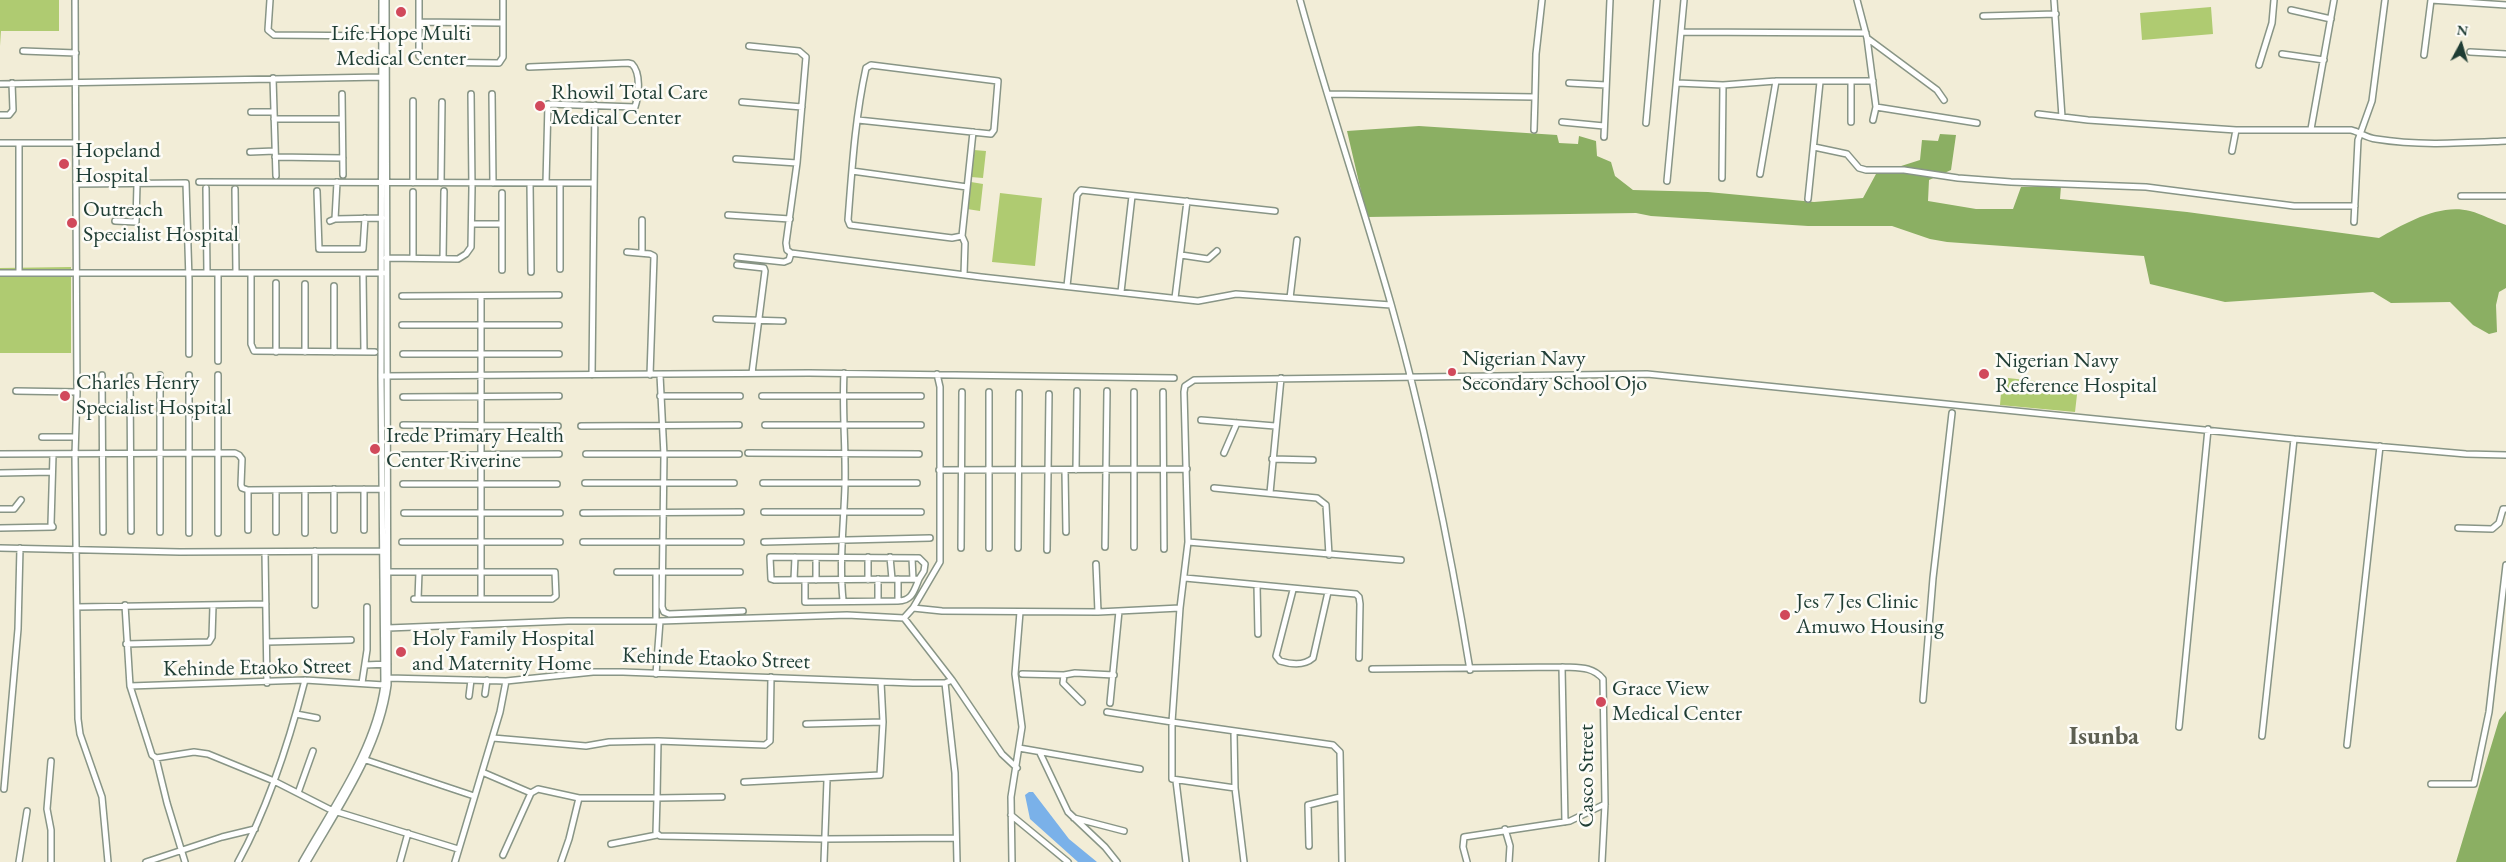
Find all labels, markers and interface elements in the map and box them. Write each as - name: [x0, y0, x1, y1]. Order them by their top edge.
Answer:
- marker: Life Hope Multi Medical Center: [394, 5, 408, 19]
- north arrow: [2436, 20, 2486, 70]
- place label: Life Hope Multi Medical Center: [331, 21, 471, 72]
- text: N: [2456, 21, 2469, 40]
- place label: Rhowil Total Care Medical Center: [551, 80, 708, 132]
- marker: Rhowil Total Care Medical Center: [533, 99, 547, 113]
- place label: Hopeland Hospital: [75, 138, 161, 190]
- marker: Hopeland Hospital: [57, 157, 71, 171]
- place label: Outreach Specialist Hospital: [83, 197, 239, 248]
- marker: Outreach Specialist Hospital: [65, 216, 79, 230]
- place label: Nigerian Navy Secondary School Ojo: [1462, 346, 1647, 398]
- place label: Nigerian Navy Reference Hospital: [1995, 348, 2157, 400]
- marker: Nigerian Navy Secondary School Ojo: [1446, 366, 1458, 378]
- marker: Nigerian Navy Reference Hospital: [1977, 367, 1991, 381]
- place label: Charles Henry Specialist Hospital: [76, 370, 232, 422]
- marker: Charles Henry Specialist Hospital: [58, 389, 72, 403]
- place label: Irede Primary Health Center Riverine: [386, 423, 564, 474]
- marker: Irede Primary Health Center Riverine: [368, 442, 382, 456]
- place label: Jes 7 Jes Clinic Amuwo Housing: [1796, 589, 1944, 640]
- marker: Jes 7 Jes Clinic Amuwo Housing: [1778, 608, 1792, 622]
- place label: Holy Family Hospital and Maternity Home: [412, 626, 594, 678]
- street label: Kehinde Etaoko Street: [622, 643, 810, 675]
- marker: Holy Family Hospital and Maternity Home: [394, 645, 408, 659]
- street label: Kehinde Etaoko Street: [163, 653, 351, 683]
- place label: Grace View Medical Center: [1612, 676, 1742, 728]
- marker: Grace View Medical Center: [1594, 695, 1608, 709]
- district label: Isunba: [2069, 722, 2139, 752]
- street label: Casco Street: [1574, 724, 1600, 828]

